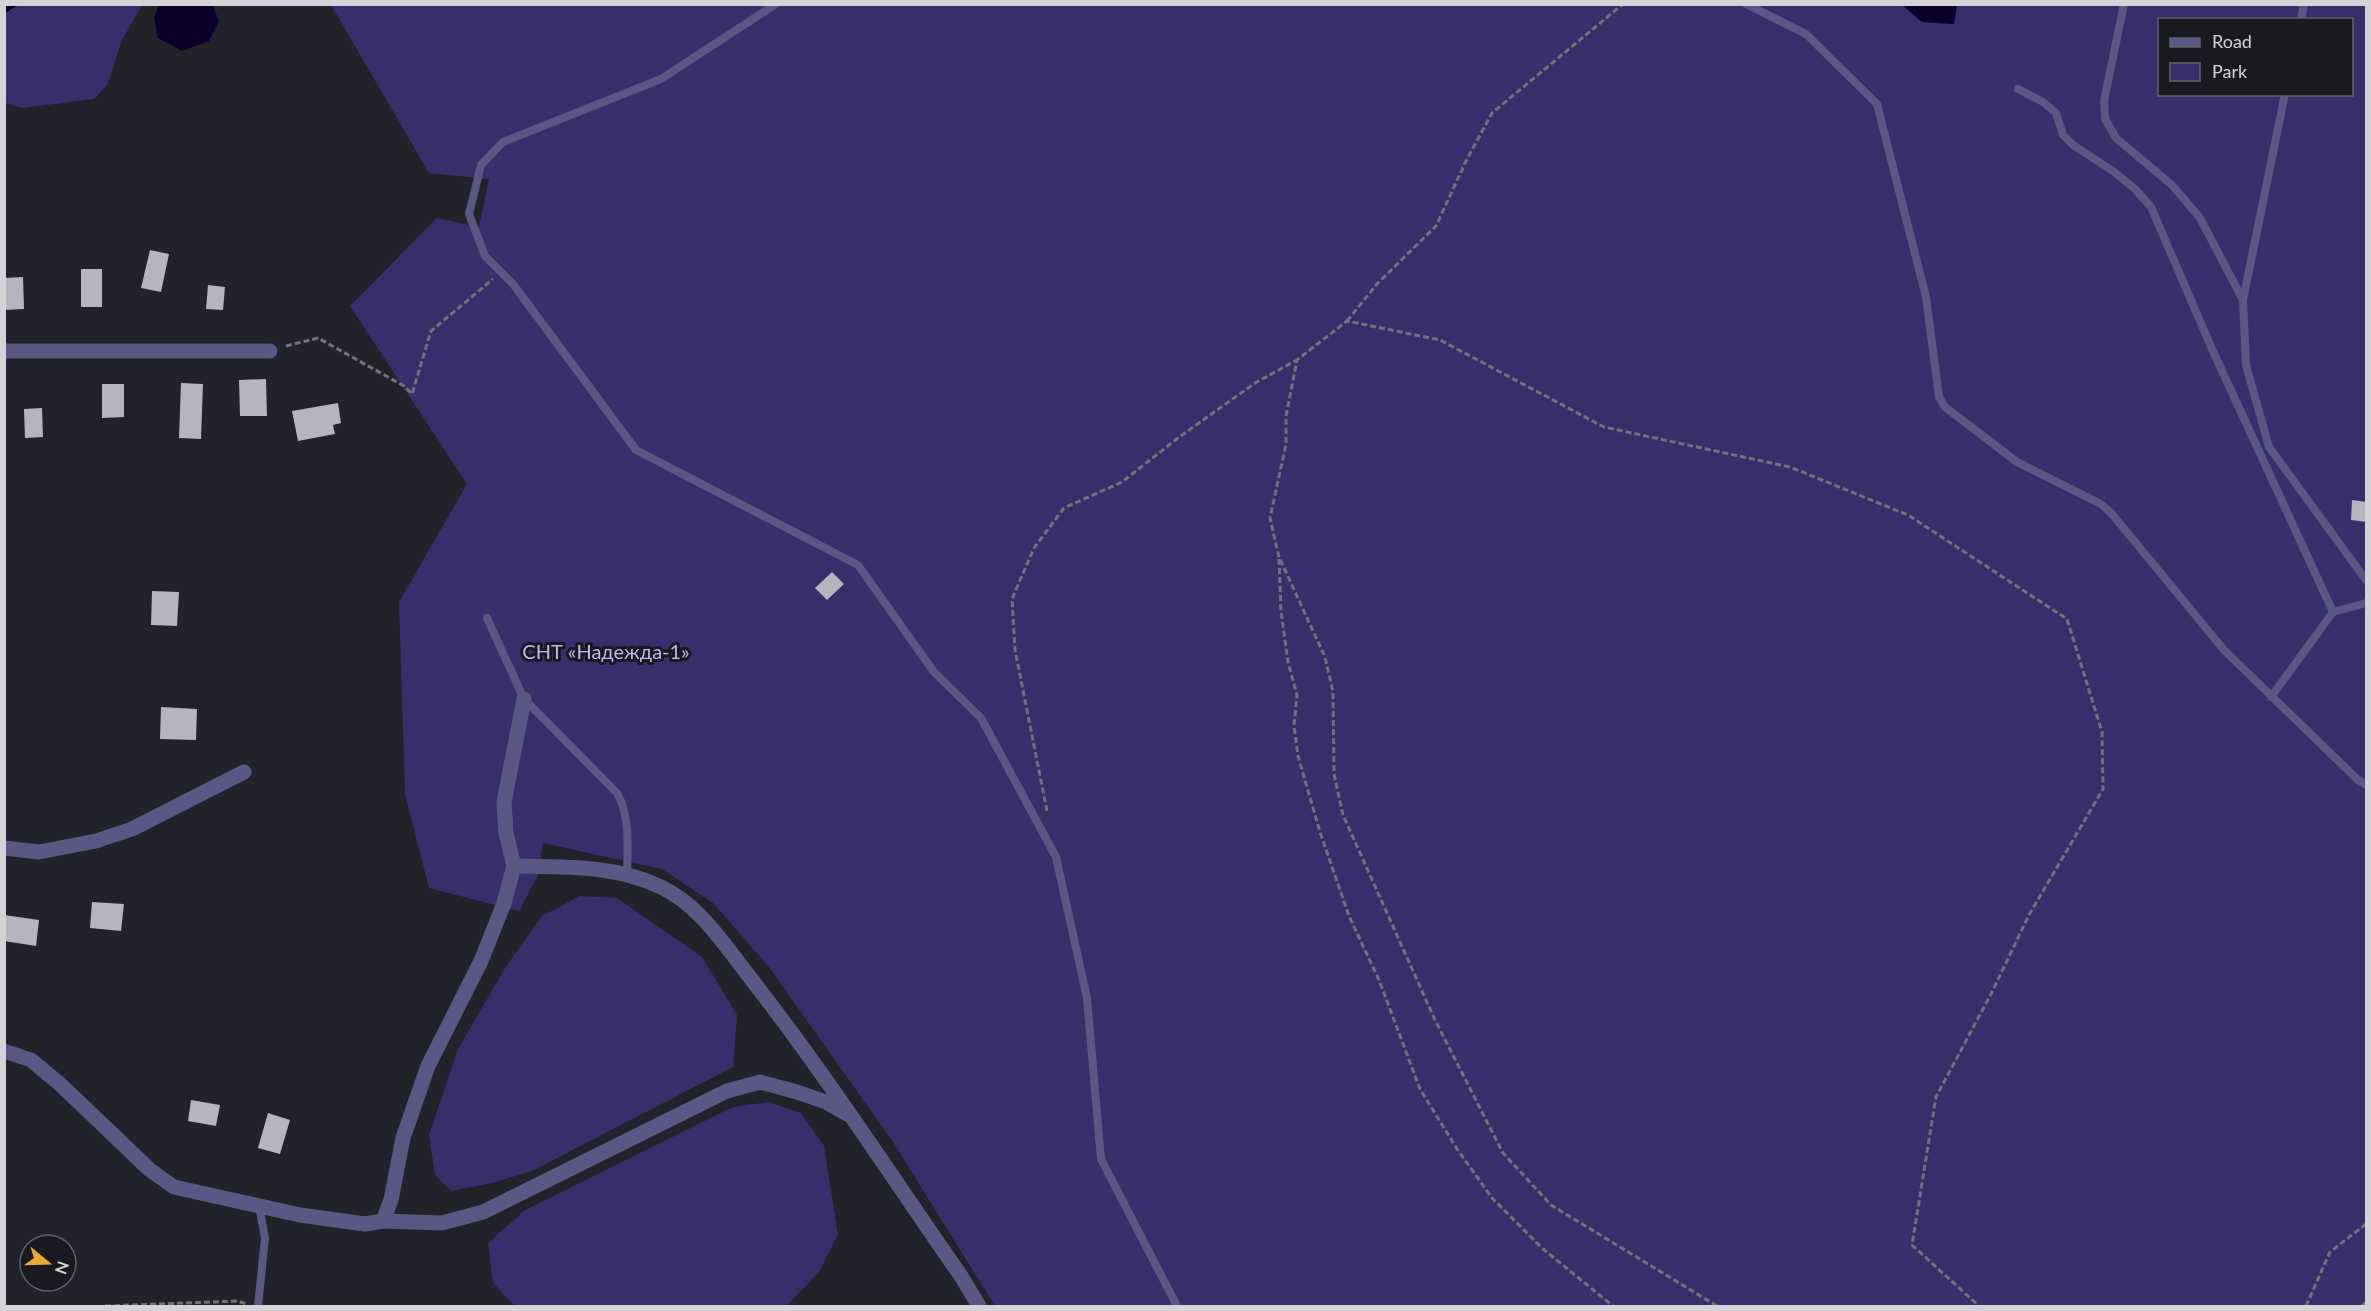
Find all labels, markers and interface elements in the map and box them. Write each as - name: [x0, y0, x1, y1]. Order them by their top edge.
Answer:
- legend: [2158, 18, 2353, 96]
- text: Road: [2212, 30, 2252, 52]
- text: Park: [2212, 60, 2248, 82]
- park label: СНТ «Надежда-1»: [522, 639, 690, 663]
- north arrow: [18, 1233, 78, 1293]
- text: N: [52, 1259, 74, 1277]

